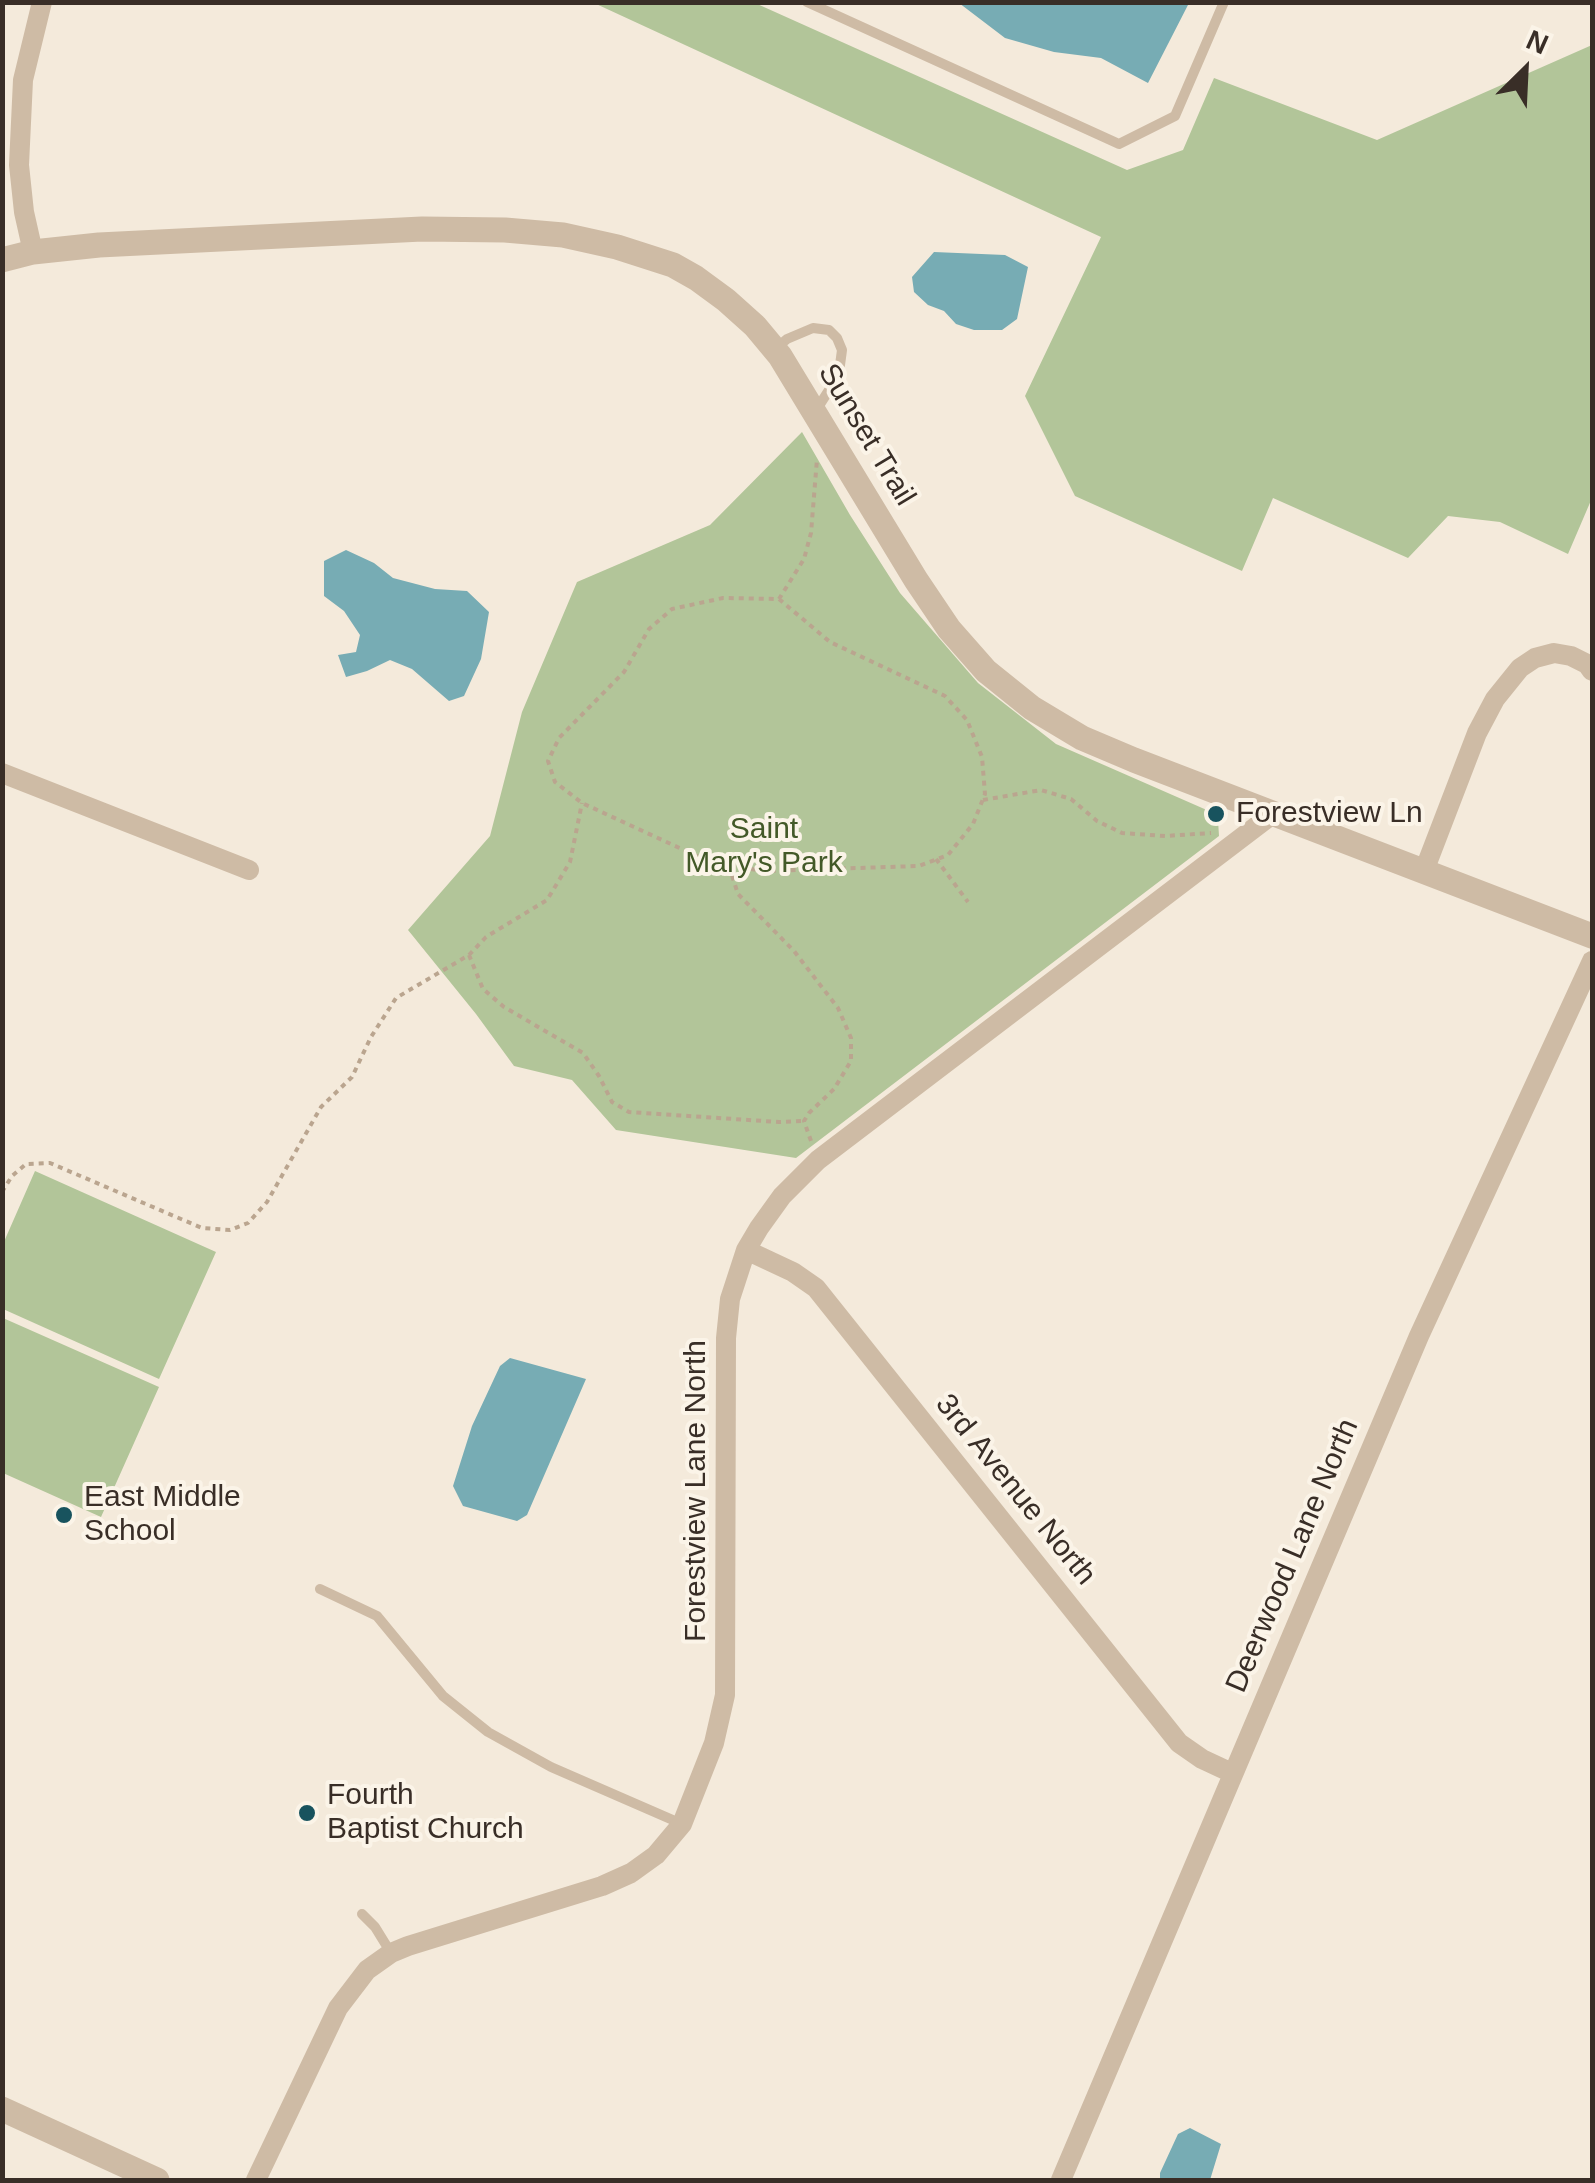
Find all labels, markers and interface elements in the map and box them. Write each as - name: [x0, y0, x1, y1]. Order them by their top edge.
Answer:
- north arrow: [1475, 20, 1575, 120]
- text: N: [1522, 24, 1553, 60]
- street label: Sunset Trail: [810, 358, 922, 512]
- place label: Forestview Ln: [1236, 796, 1423, 832]
- marker: Forestview Ln: [1205, 803, 1227, 825]
- park label: Saint Mary's Park: [685, 812, 843, 882]
- street label: Forestview Lane North: [679, 1340, 715, 1642]
- street label: 3rd Avenue North: [927, 1388, 1103, 1592]
- street label: Deerwood Lane North: [1219, 1414, 1367, 1698]
- place label: East Middle School: [84, 1480, 241, 1550]
- marker: East Middle School: [53, 1504, 75, 1526]
- place label: Fourth Baptist Church: [327, 1778, 524, 1848]
- marker: Fourth Baptist Church: [296, 1802, 318, 1824]

